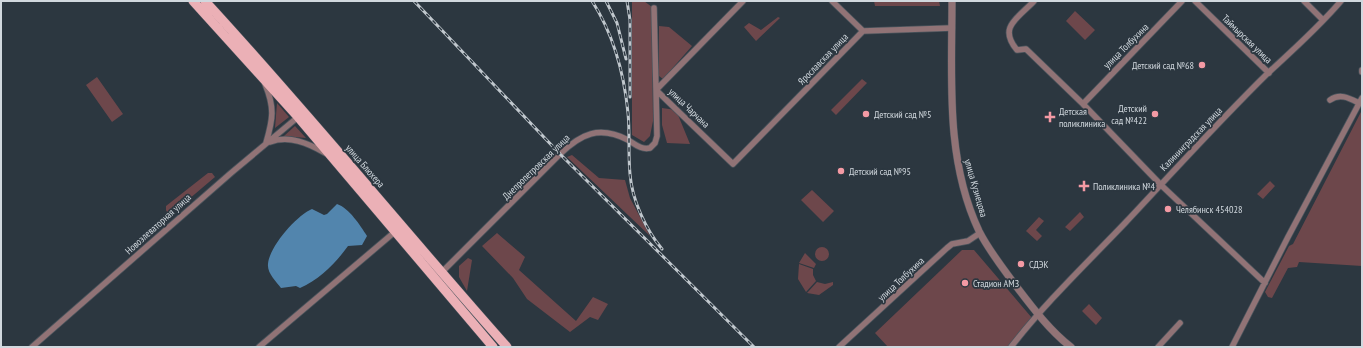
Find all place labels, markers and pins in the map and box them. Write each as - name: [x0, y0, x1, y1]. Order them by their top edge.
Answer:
- place label: Детский сад №68: [1132, 59, 1194, 72]
- marker: Детский сад №68: [1197, 60, 1207, 70]
- place label: Детский сад №422: [1111, 102, 1147, 127]
- place label: Детская поликлиника: [1059, 105, 1105, 130]
- place label: Детский сад №5: [874, 108, 932, 121]
- marker: Детский сад №5: [861, 109, 871, 119]
- marker: Детский сад №422: [1150, 109, 1160, 119]
- marker: Детская поликлиника: [1044, 111, 1056, 123]
- place label: Детский сад №95: [849, 165, 911, 178]
- marker: Детский сад №95: [836, 166, 846, 176]
- marker: Поликлиника №4: [1078, 180, 1090, 192]
- place label: Поликлиника №4: [1093, 180, 1156, 193]
- place label: Челябинск 454028: [1176, 203, 1242, 216]
- marker: Челябинск 454028: [1163, 204, 1173, 214]
- place label: СДЭК: [1029, 258, 1048, 271]
- marker: СДЭК: [1016, 259, 1026, 269]
- place label: Стадион АМЗ: [973, 277, 1019, 290]
- marker: Стадион АМЗ: [960, 278, 970, 288]

